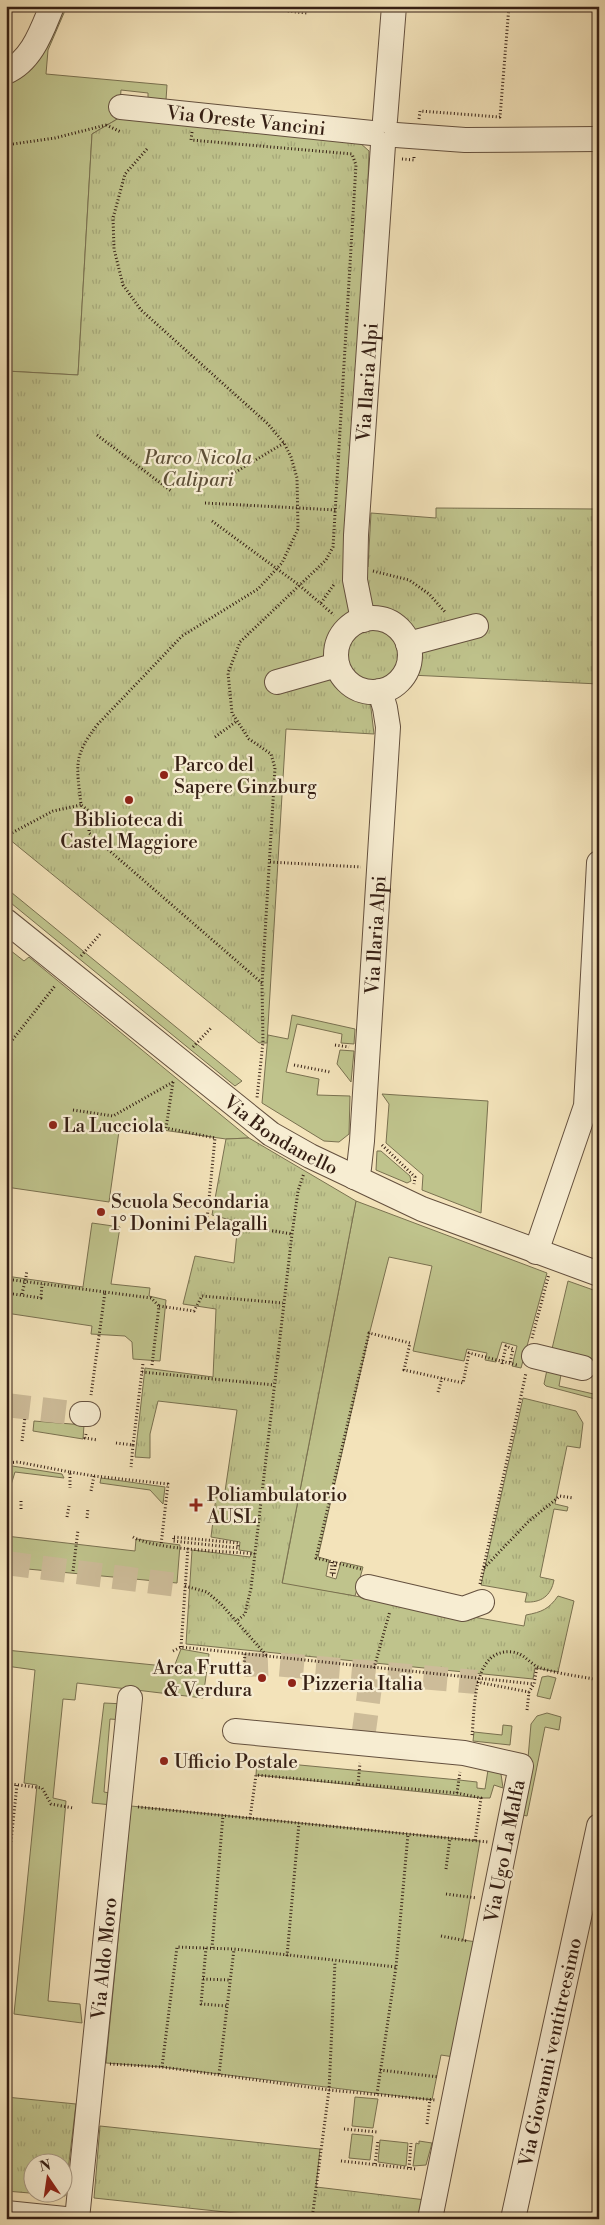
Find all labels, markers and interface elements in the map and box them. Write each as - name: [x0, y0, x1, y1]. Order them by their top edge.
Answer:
- street label: Via Oreste Vancini: [164, 101, 327, 141]
- street label: Via Ilaria Alpi: [351, 322, 384, 444]
- park label: Parco Nicola Calipari: [143, 446, 252, 492]
- place label: Parco del Sapere Ginzburg: [174, 753, 317, 799]
- marker: Parco del Sapere Ginzburg: [158, 769, 170, 781]
- marker: Biblioteca di Castel Maggiore: [123, 794, 135, 806]
- place label: Biblioteca di Castel Maggiore: [60, 808, 198, 854]
- street label: Via Ilaria Alpi: [360, 875, 392, 996]
- street label: Via Bondanello: [218, 1089, 342, 1180]
- place label: La Lucciola: [63, 1114, 164, 1138]
- marker: La Lucciola: [47, 1119, 59, 1131]
- place label: Scuola Secondaria 1° Donini Pelagalli: [111, 1190, 270, 1236]
- marker: Scuola Secondaria 1° Donini Pelagalli: [95, 1206, 107, 1218]
- place label: Poliambulatorio AUSL: [206, 1483, 347, 1529]
- marker: Poliambulatorio AUSL: [189, 1498, 203, 1512]
- place label: Arca Frutta & Verdura: [152, 1656, 252, 1702]
- marker: Arca Frutta & Verdura: [256, 1672, 268, 1684]
- place label: Pizzeria Italia: [302, 1672, 423, 1696]
- marker: Pizzeria Italia: [286, 1677, 298, 1689]
- place label: Ufficio Postale: [174, 1750, 298, 1774]
- marker: Ufficio Postale: [158, 1755, 170, 1767]
- street label: Via Ugo La Malfa: [479, 1777, 531, 1926]
- street label: Via Aldo Moro: [86, 1896, 123, 2022]
- street label: Via Giovanni ventitreesimo: [514, 1935, 587, 2170]
- north arrow: [22, 2152, 72, 2202]
- text: N: [38, 2156, 53, 2176]

